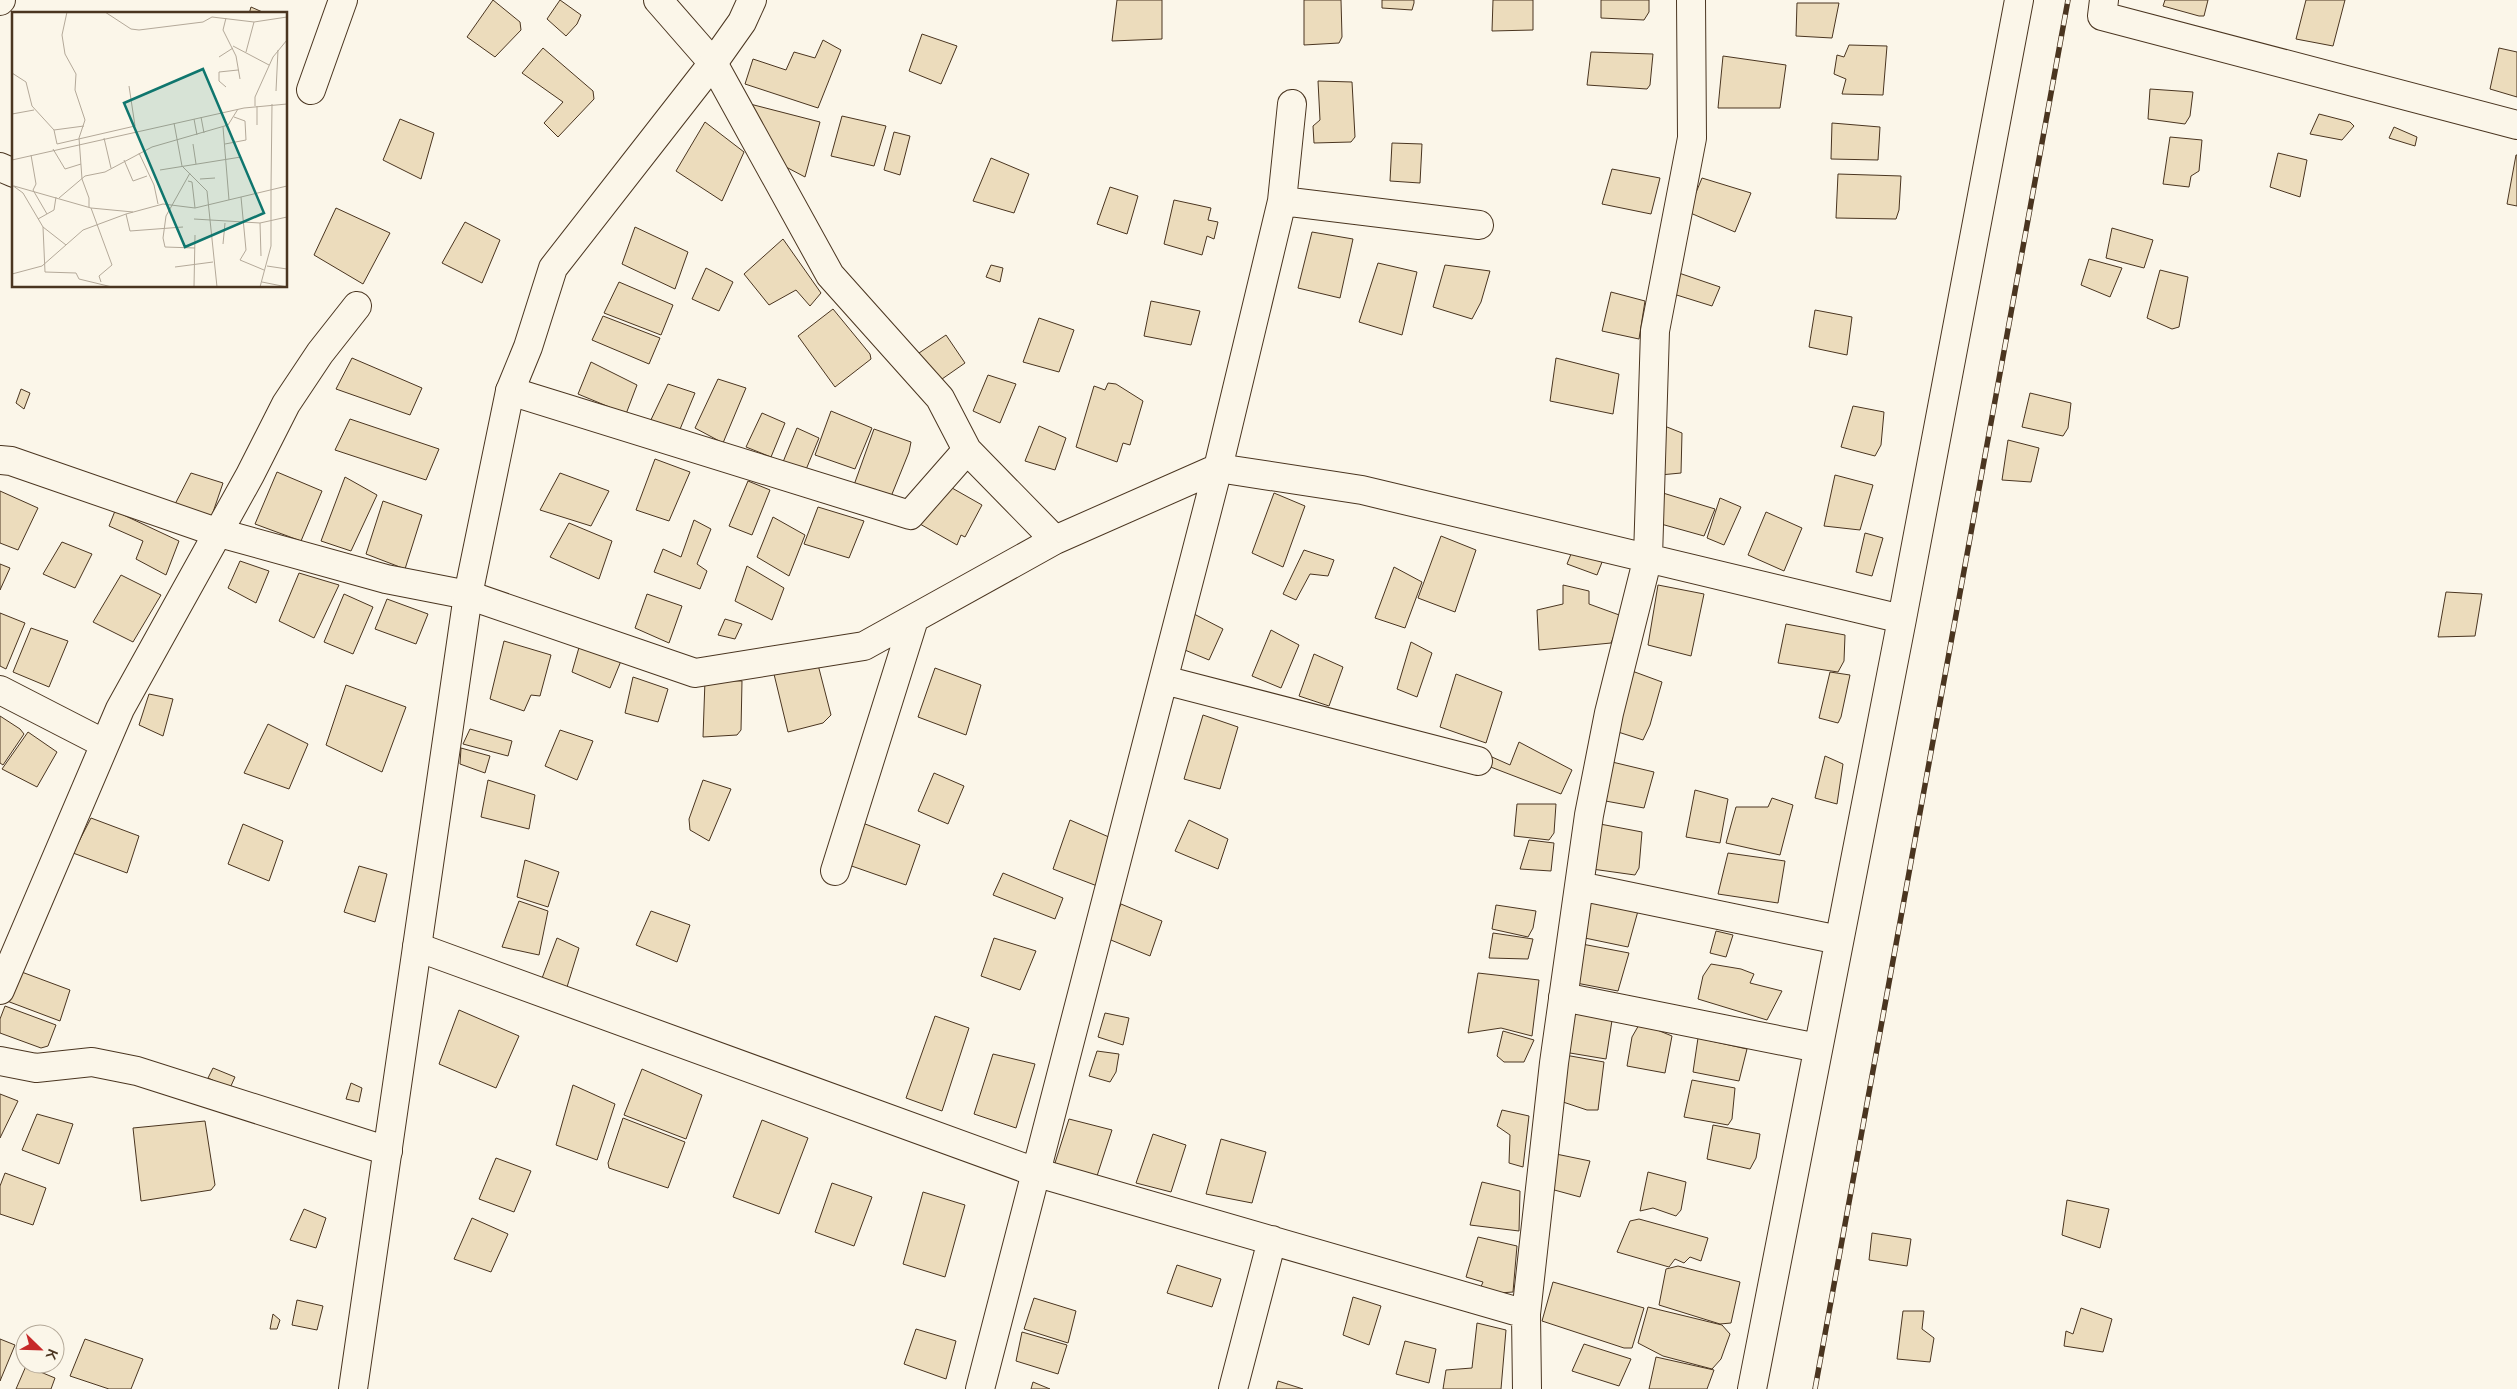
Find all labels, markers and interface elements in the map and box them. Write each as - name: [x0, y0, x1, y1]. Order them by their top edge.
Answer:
- inset map: [12, 12, 288, 288]
- north arrow: [15, 1324, 65, 1374]
- text: K: [43, 1347, 62, 1362]

